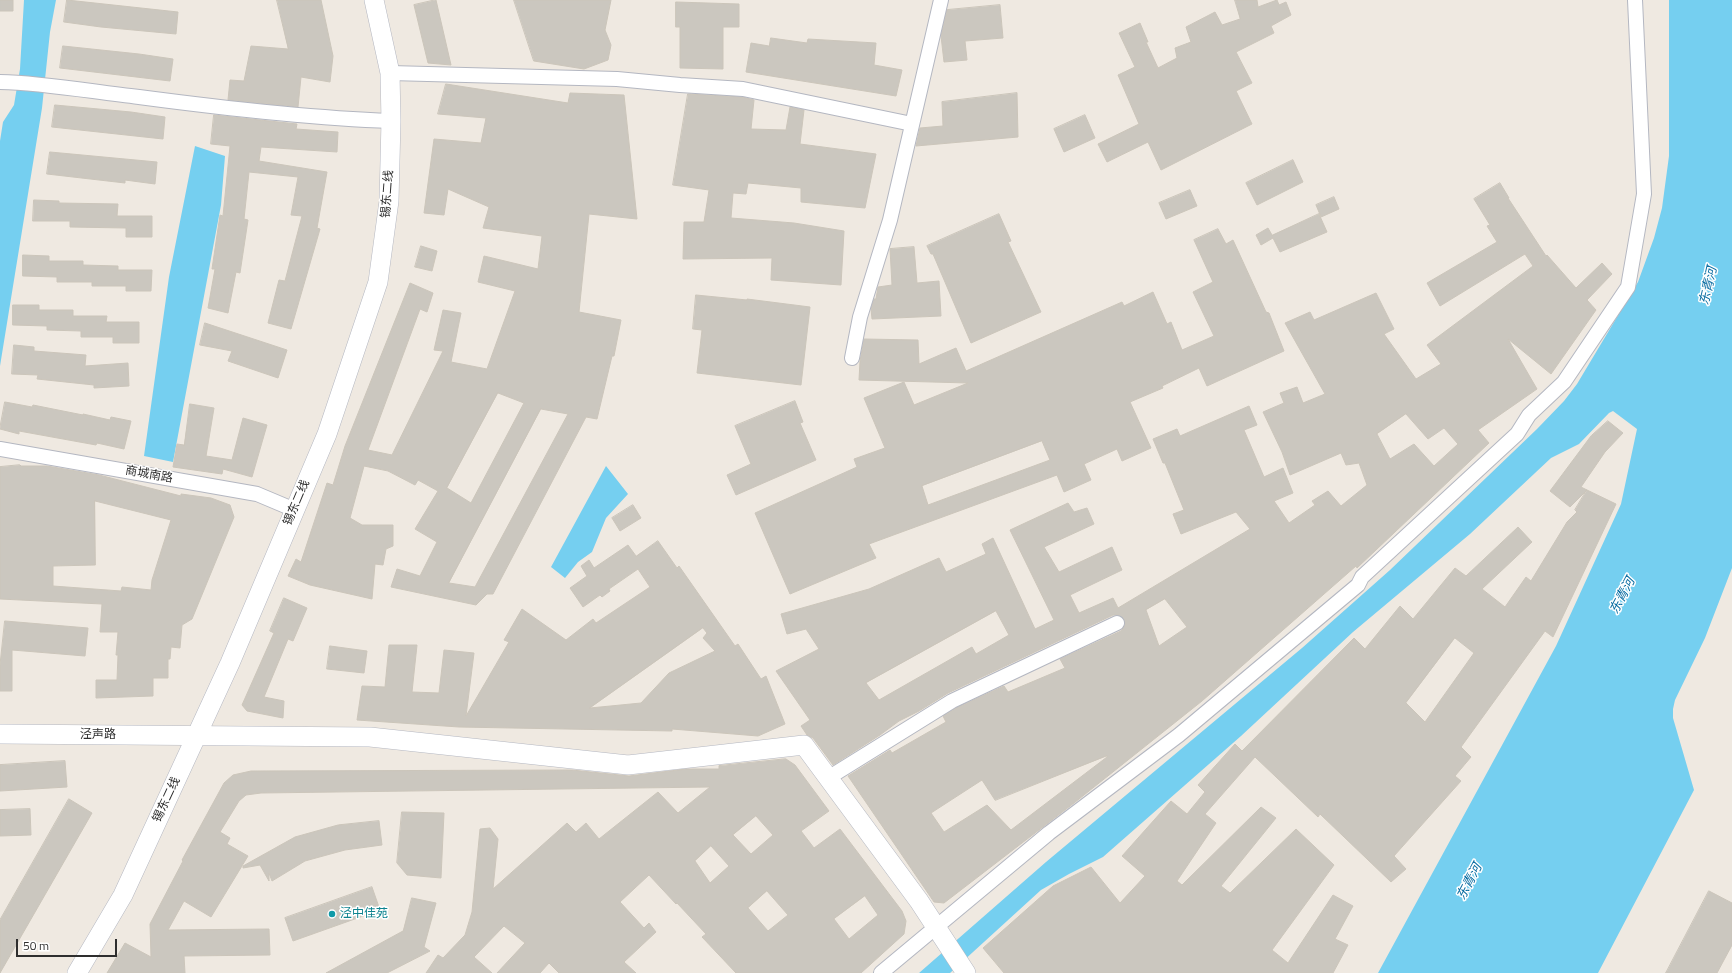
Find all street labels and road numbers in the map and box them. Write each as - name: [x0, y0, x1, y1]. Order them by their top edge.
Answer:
- street label: 锡东二线: [379, 170, 397, 218]
- street label: 商城南路: [124, 464, 174, 486]
- street label: 锡东二线: [281, 478, 313, 528]
- street label: 泾声路: [80, 728, 116, 742]
- street label: 锡东二线: [150, 775, 184, 825]

